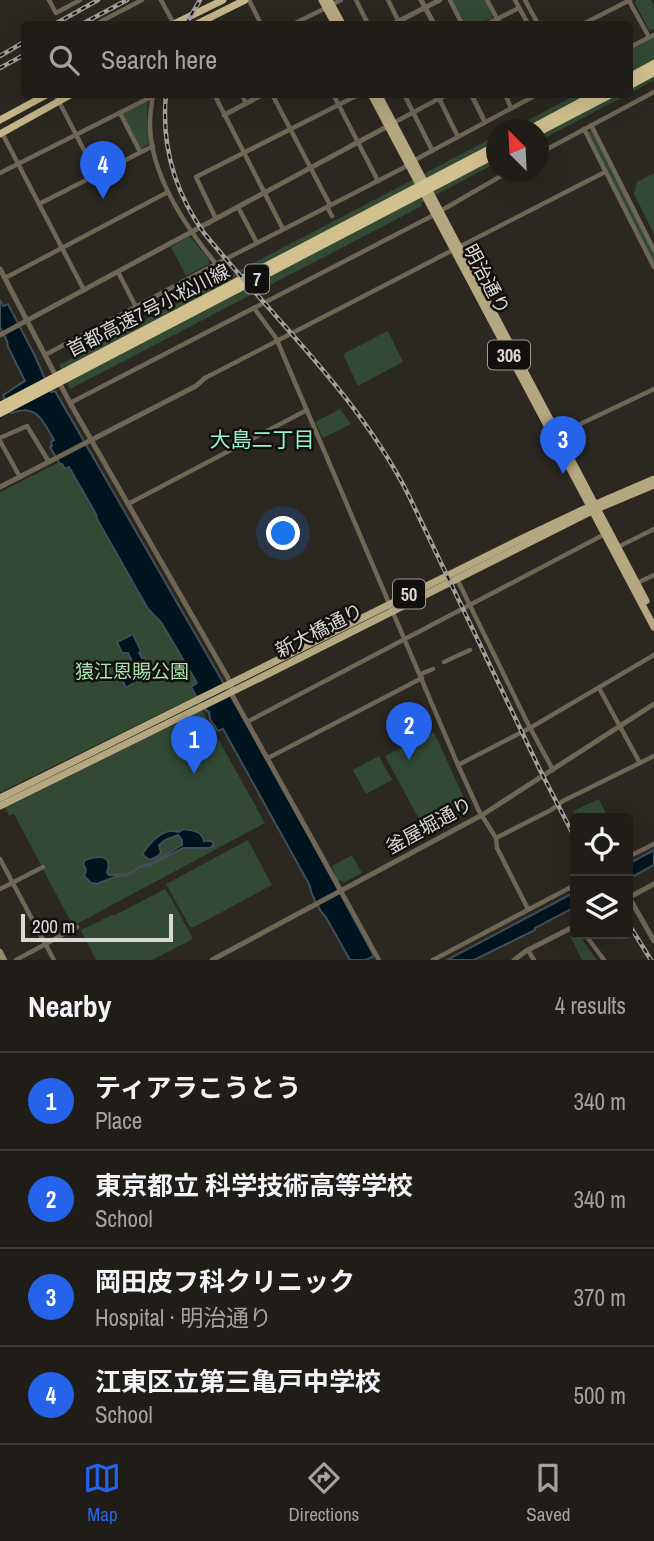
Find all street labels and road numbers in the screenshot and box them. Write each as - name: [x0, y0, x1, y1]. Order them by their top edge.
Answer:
- street label: 明治通り: [458, 239, 516, 319]
- street label: 首都高速7号小松川線: [62, 258, 234, 362]
- road number: 7: [245, 264, 269, 293]
- road number: 306: [488, 340, 530, 370]
- road number: 50: [393, 580, 425, 608]
- street label: 新大橋通り: [271, 597, 367, 663]
- street label: 釜屋堀通り: [381, 791, 477, 859]

